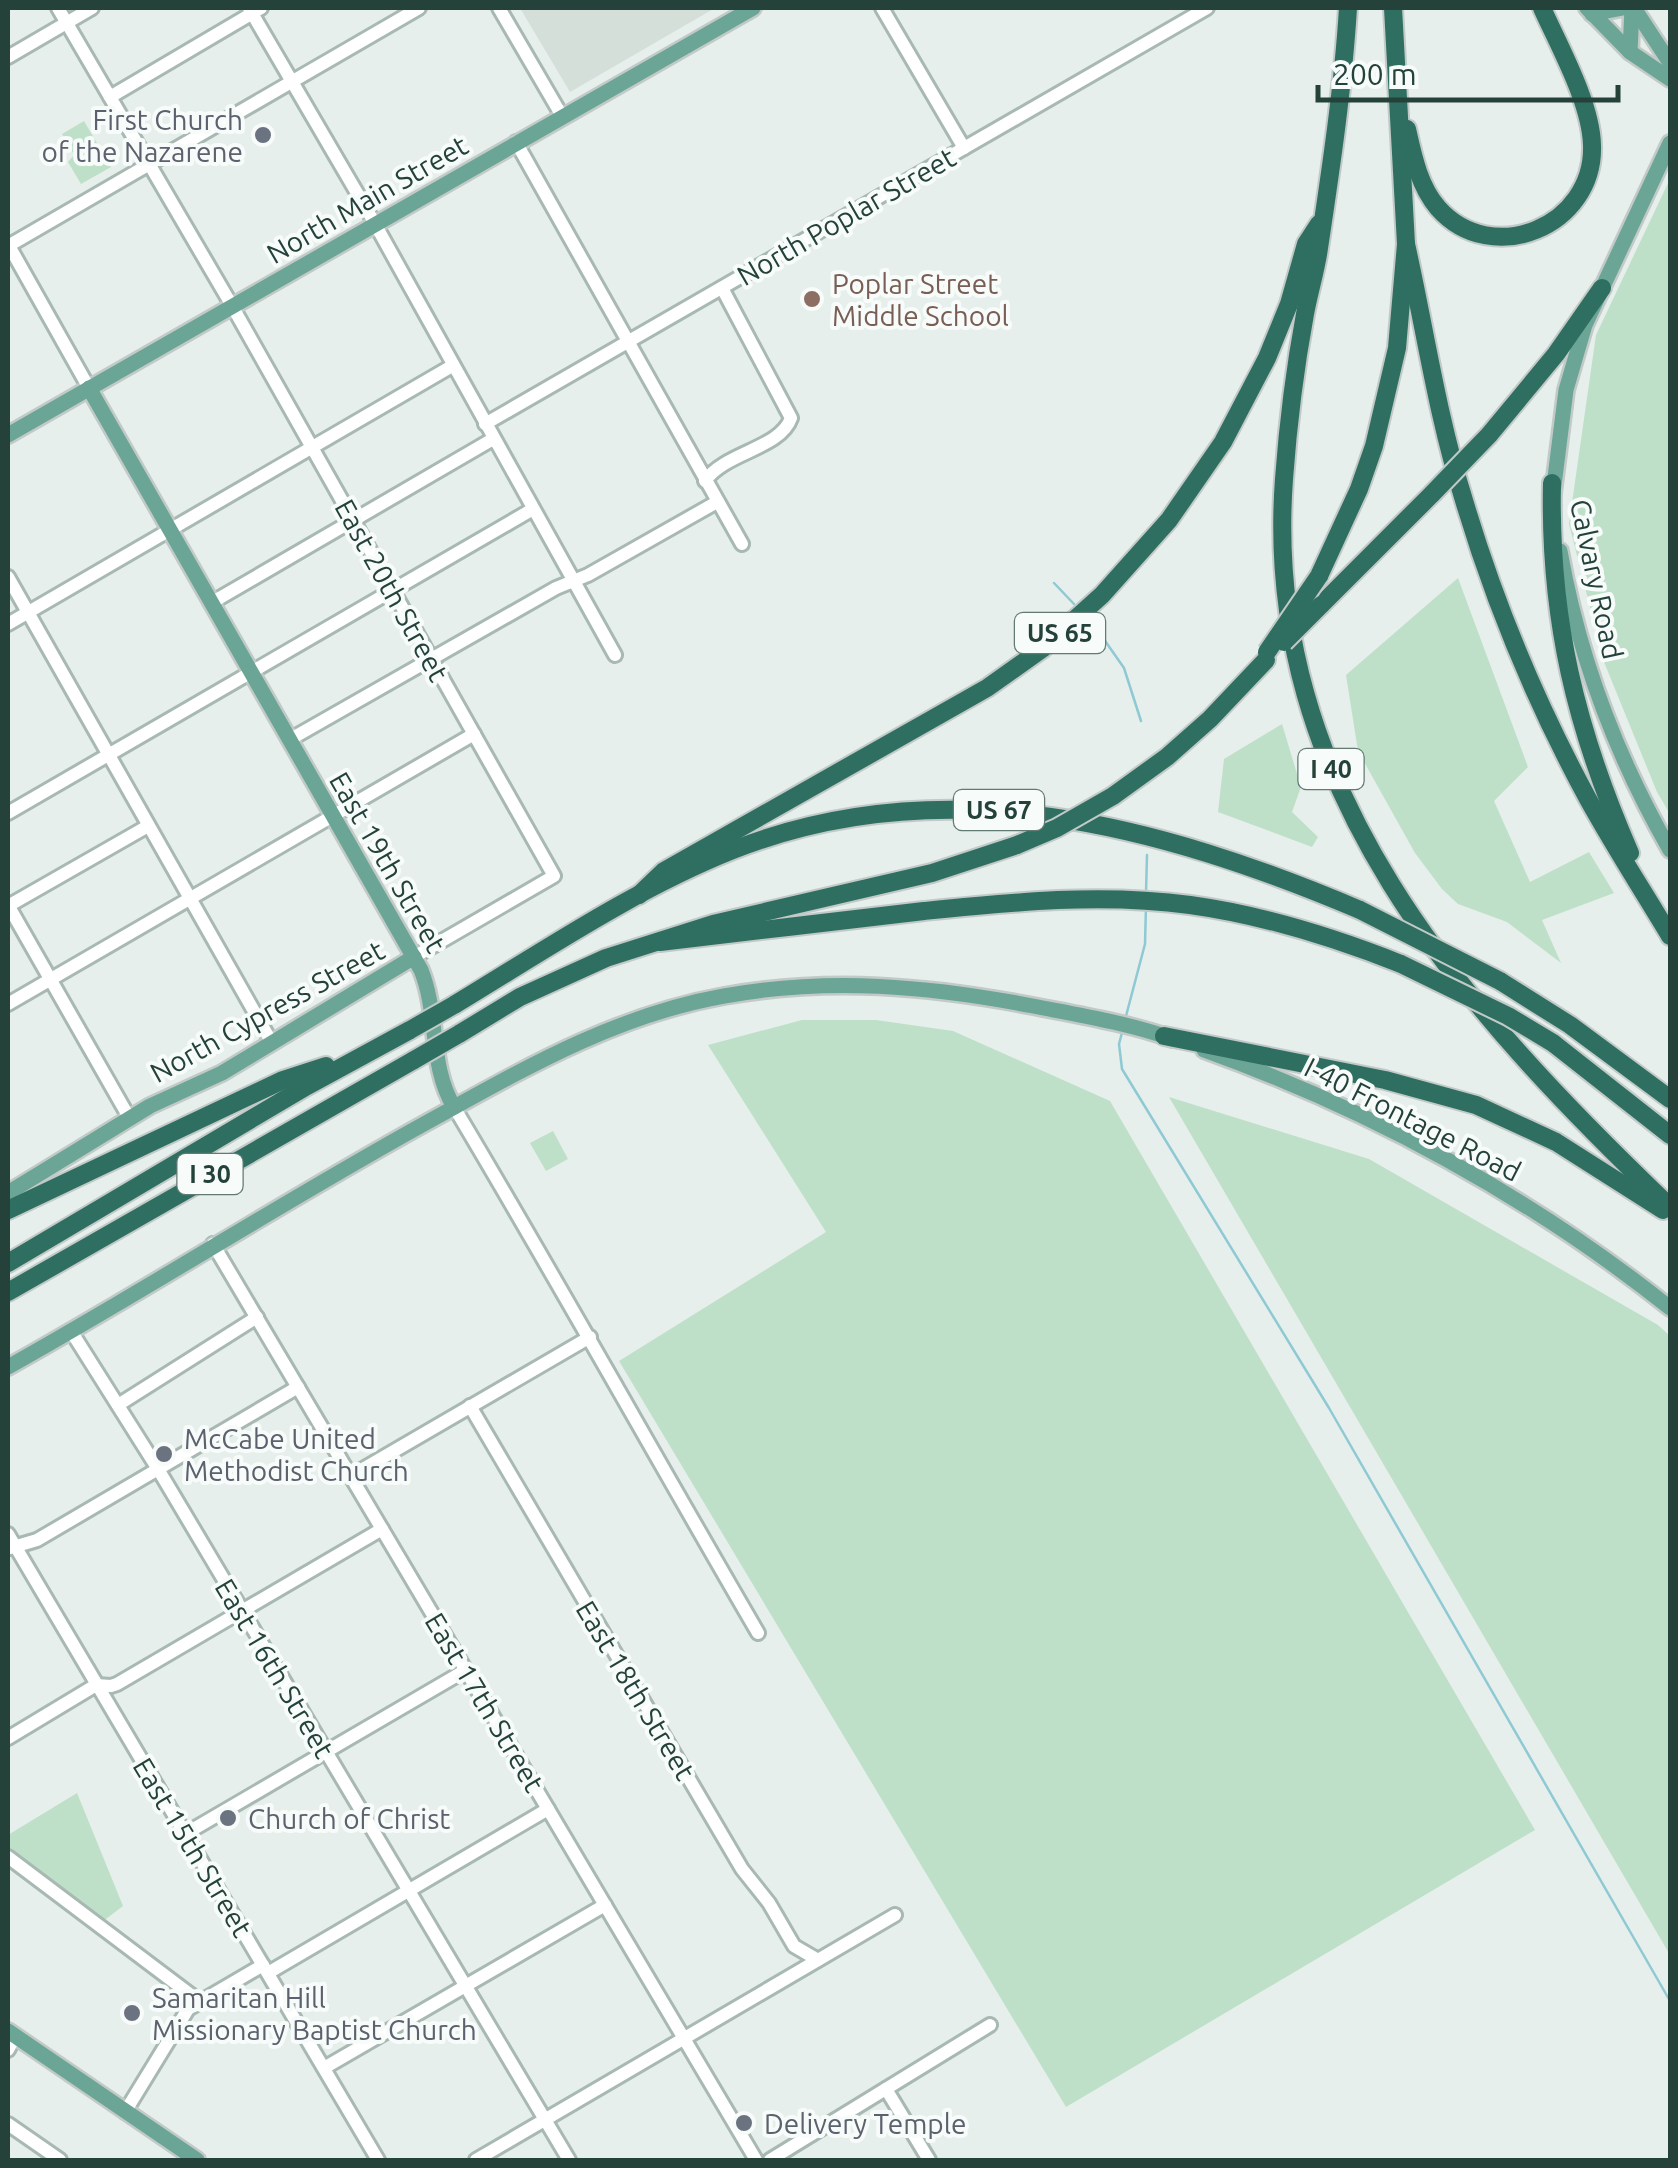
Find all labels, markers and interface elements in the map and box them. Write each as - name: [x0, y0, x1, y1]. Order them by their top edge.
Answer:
- scale bar: [1318, 40, 1618, 102]
- text: 200 m: [1333, 57, 1417, 91]
- place label: First Church of the Nazarene: [42, 104, 243, 167]
- marker: First Church of the Nazarene: [252, 124, 274, 146]
- street label: North Main Street: [261, 129, 473, 269]
- street label: North Poplar Street: [731, 141, 961, 291]
- place label: Poplar Street Middle School: [832, 268, 1009, 331]
- marker: Poplar Street Middle School: [801, 288, 823, 310]
- street label: East 20th Street: [329, 494, 455, 686]
- street label: Calvary Road: [1565, 496, 1629, 662]
- road number: US 65: [1015, 613, 1105, 653]
- road number: I 40: [1298, 749, 1364, 789]
- street label: East 19th Street: [324, 766, 452, 958]
- road number: US 67: [954, 790, 1044, 830]
- street label: North Cypress Street: [145, 934, 389, 1088]
- street label: I-40 Frontage Road: [1300, 1051, 1526, 1187]
- road number: I 30: [178, 1154, 242, 1194]
- place label: McCabe United Methodist Church: [184, 1423, 409, 1486]
- marker: McCabe United Methodist Church: [153, 1443, 175, 1465]
- street label: East 16th Street: [209, 1573, 341, 1763]
- street label: East 18th Street: [570, 1595, 702, 1785]
- street label: East 17th Street: [419, 1607, 551, 1797]
- street label: East 15th Street: [127, 1752, 259, 1942]
- place label: Church of Christ: [248, 1803, 450, 1834]
- marker: Church of Christ: [217, 1807, 239, 1829]
- place label: Samaritan Hill Missionary Baptist Church: [152, 1982, 477, 2045]
- marker: Samaritan Hill Missionary Baptist Church: [121, 2002, 143, 2024]
- place label: Delivery Temple: [764, 2108, 967, 2139]
- marker: Delivery Temple: [733, 2112, 755, 2134]

